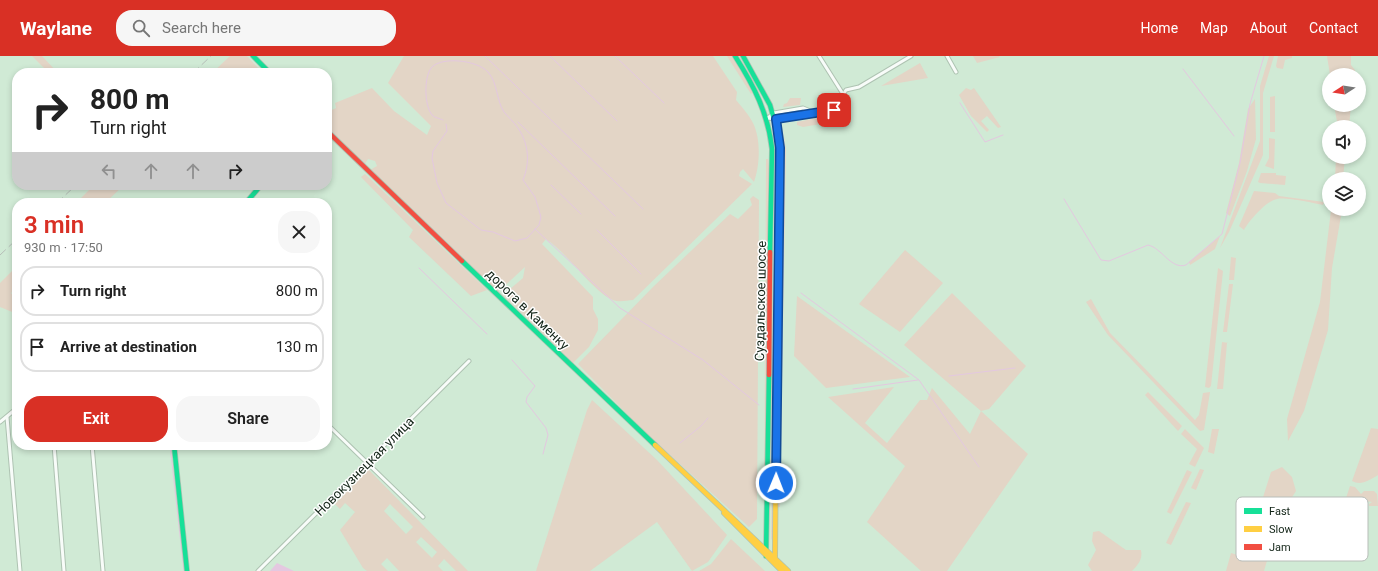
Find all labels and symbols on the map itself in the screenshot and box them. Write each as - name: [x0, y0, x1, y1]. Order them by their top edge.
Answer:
- north arrow: [1322, 68, 1366, 112]
- pin: [817, 93, 851, 127]
- street label: Суздальское шоссе: [752, 241, 769, 361]
- street label: дорога в Каменку: [483, 266, 572, 353]
- street label: Новокузнецкая улица: [312, 414, 417, 519]
- position arrow: [755, 462, 797, 504]
- legend: [1236, 497, 1368, 561]
- text: Fast: [1269, 505, 1291, 518]
- text: Slow: [1269, 523, 1293, 536]
- text: Jam: [1269, 541, 1291, 554]

